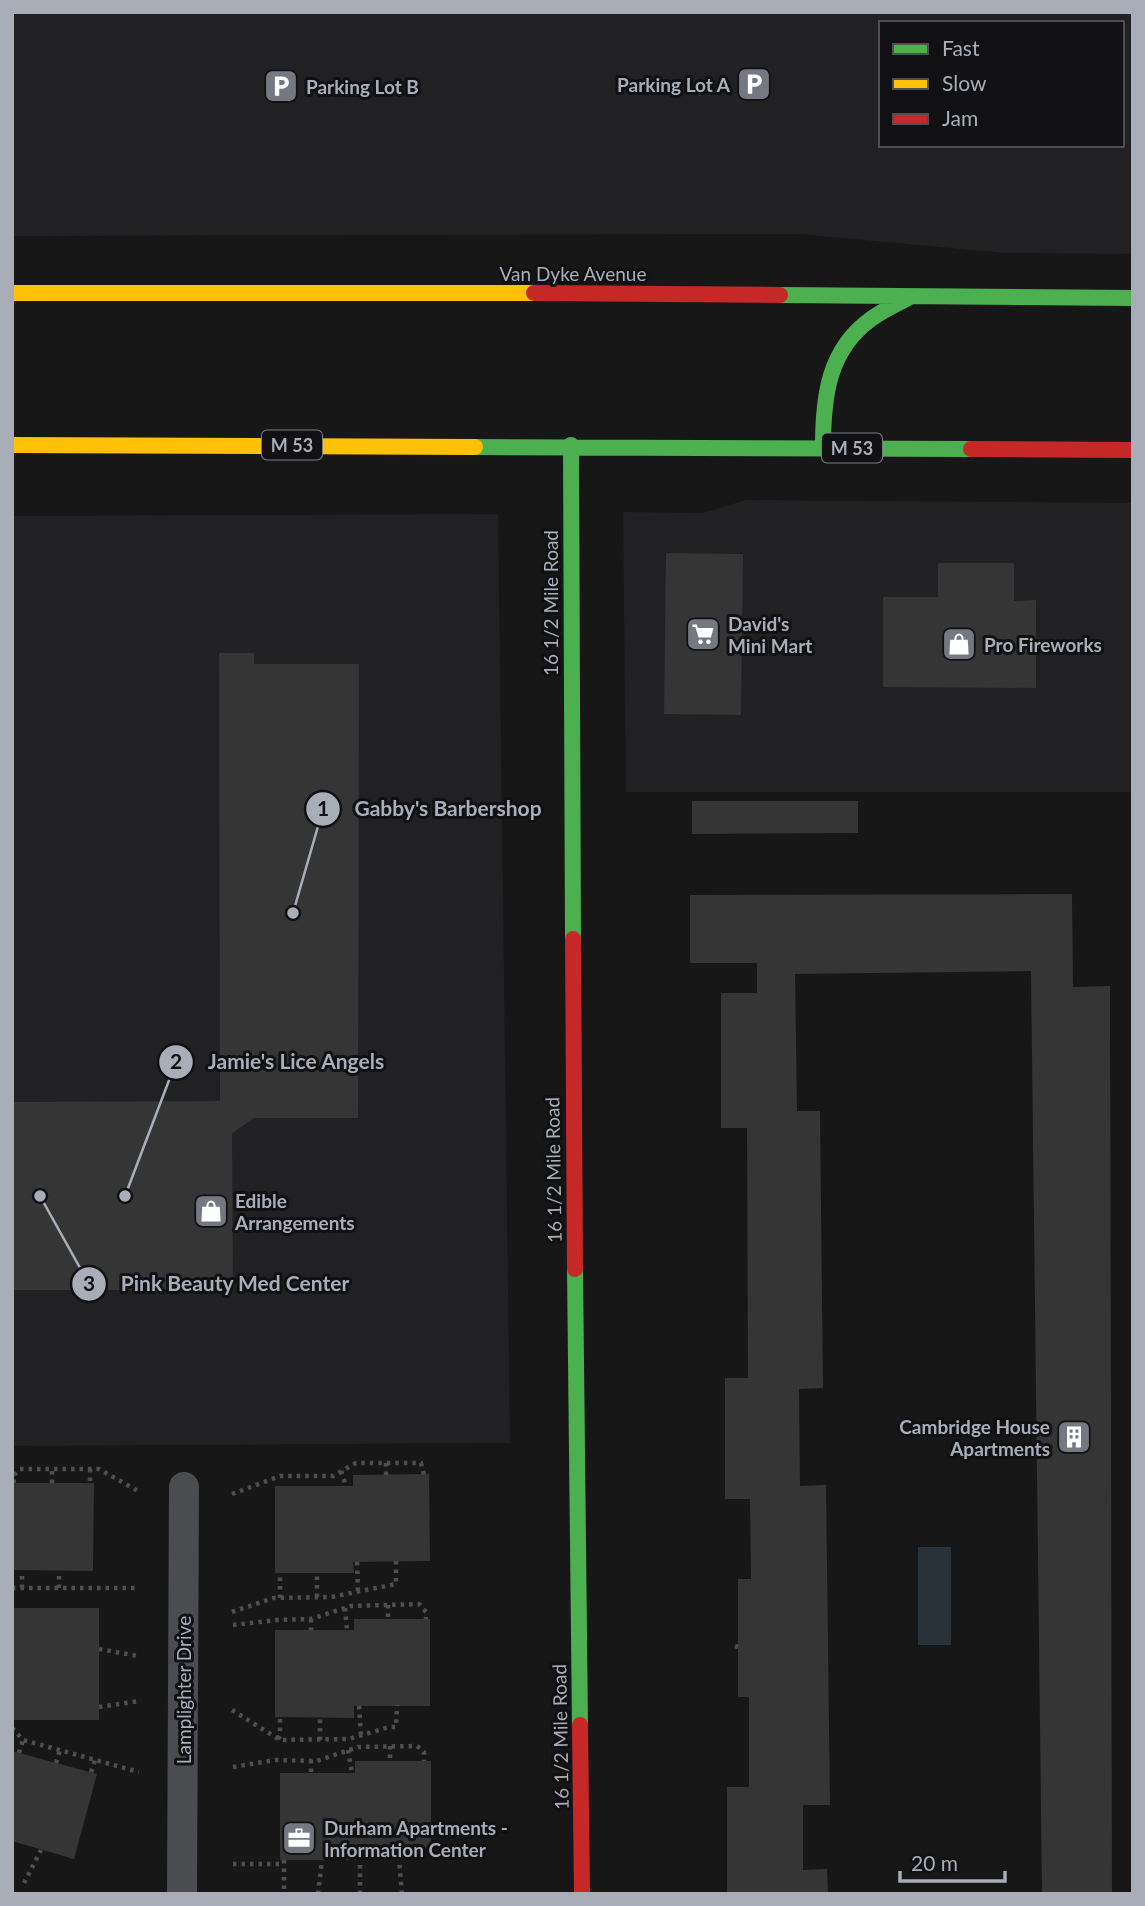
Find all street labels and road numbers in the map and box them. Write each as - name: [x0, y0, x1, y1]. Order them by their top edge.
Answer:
- street label: Van Dyke Avenue: [500, 262, 646, 285]
- road number: M 53: [262, 430, 322, 460]
- road number: M 53: [822, 434, 882, 462]
- street label: 16 1/2 Mile Road: [539, 530, 562, 676]
- street label: 16 1/2 Mile Road: [540, 1097, 566, 1243]
- street label: Lamplighter Drive: [172, 1616, 195, 1764]
- street label: 16 1/2 Mile Road: [547, 1664, 573, 1810]

